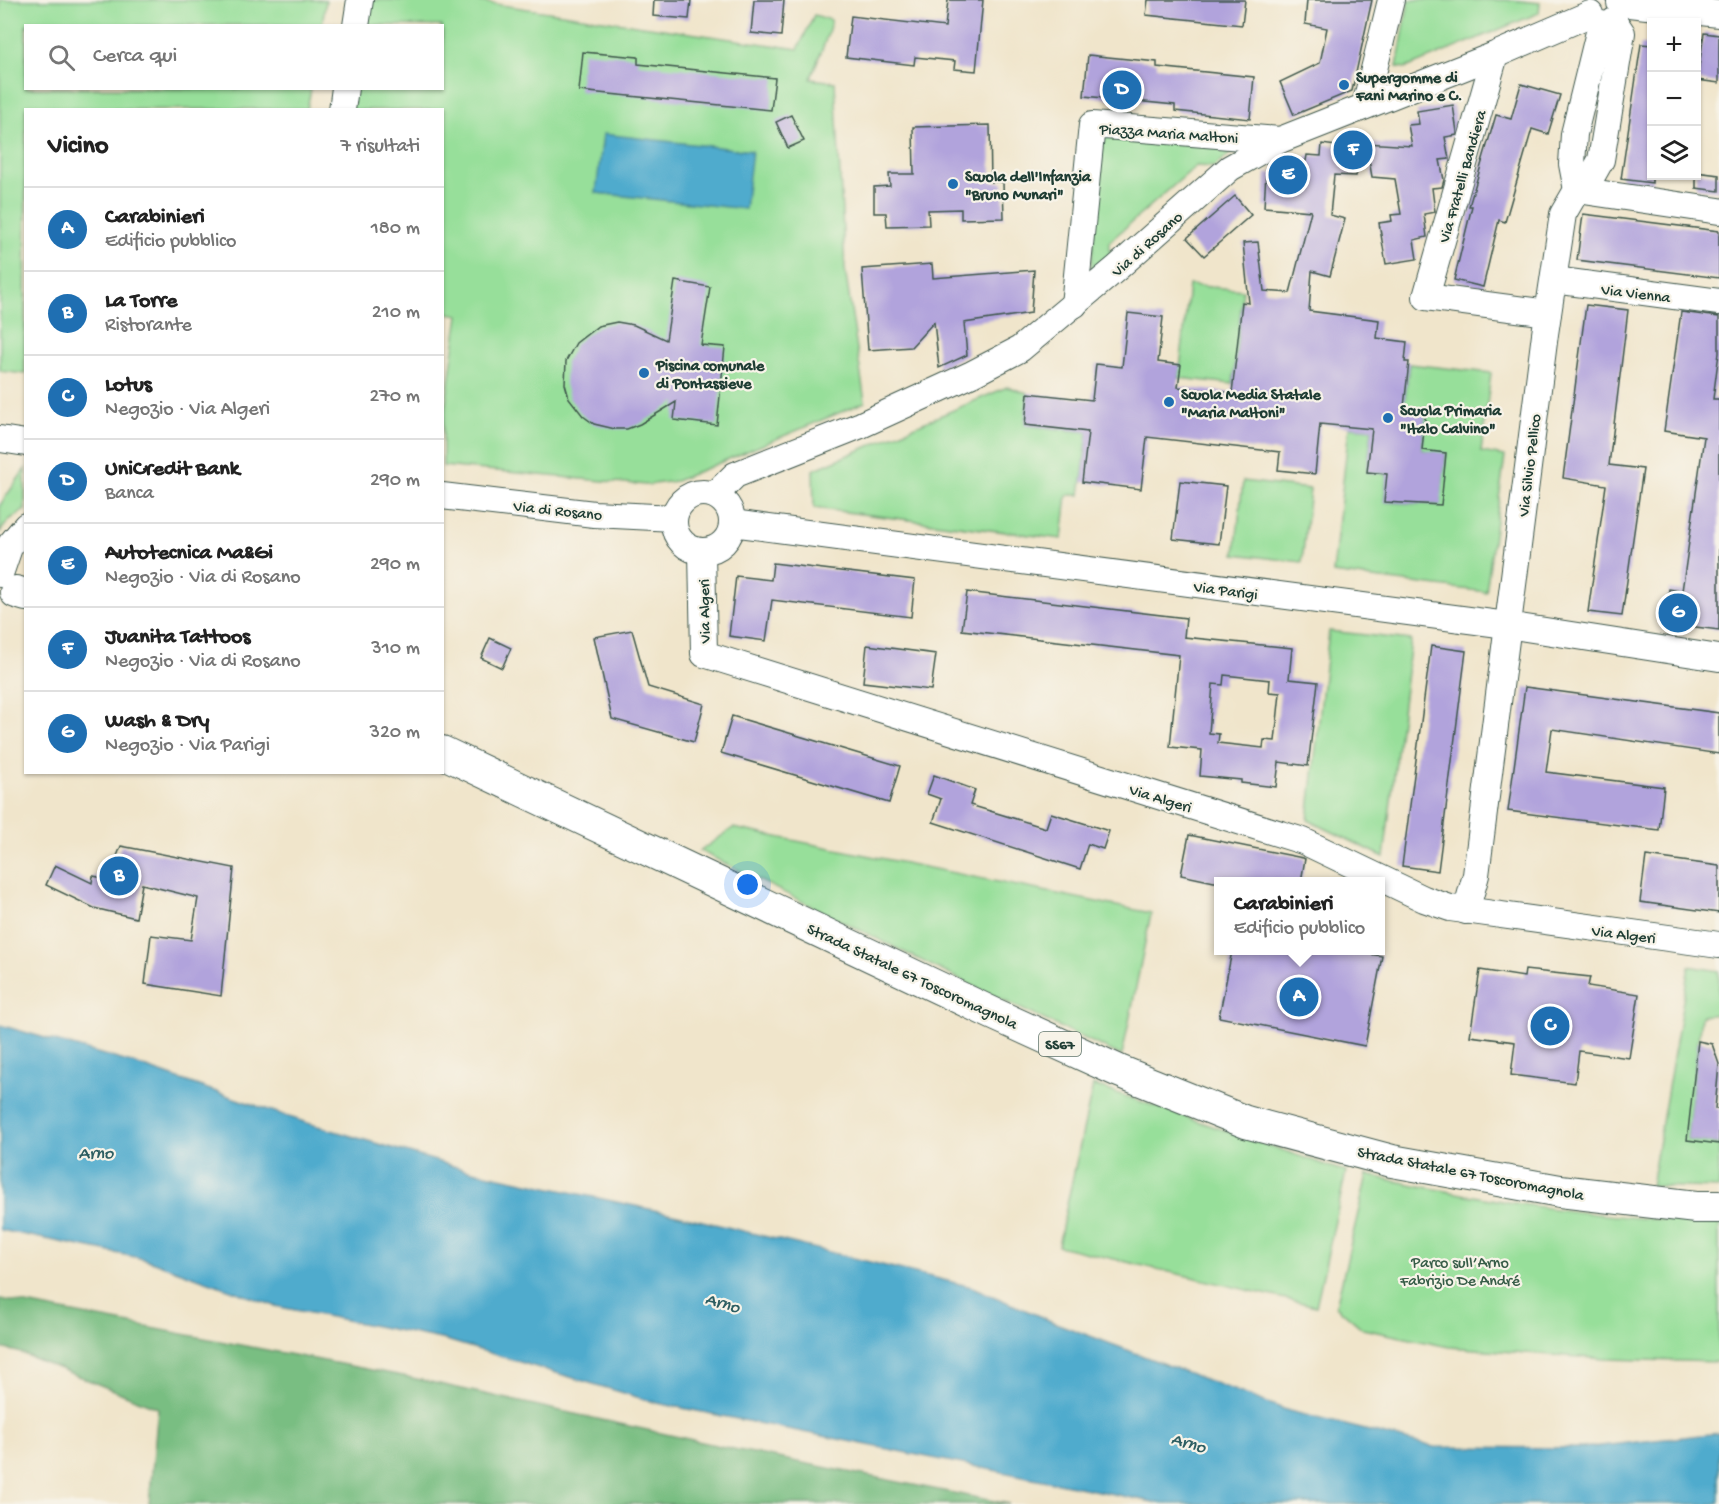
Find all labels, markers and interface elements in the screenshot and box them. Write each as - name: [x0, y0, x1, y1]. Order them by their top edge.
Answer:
- map controls: [1647, 18, 1701, 180]
- button: +: [1647, 18, 1701, 72]
- search box: [24, 24, 444, 90]
- icon: search: [45, 41, 78, 74]
- text: Cerca qui: [93, 44, 177, 70]
- pin: D: [1102, 68, 1142, 112]
- place label: Supergomme di Fani Marino e C.: [1355, 70, 1463, 107]
- button: −: [1647, 72, 1701, 126]
- marker: Supergomme di Fani Marino e C.: [1337, 78, 1351, 92]
- street label: Via Fratelli Bandiera: [1436, 107, 1493, 246]
- street label: Piazza Maria Maltoni: [1098, 121, 1239, 150]
- button: layers: [1647, 126, 1701, 180]
- pin: F: [1334, 128, 1372, 172]
- text: Vicino: [48, 132, 108, 163]
- text: 7 risultati: [341, 136, 420, 159]
- pin: E: [1268, 152, 1308, 198]
- place label: Scuola dell'Infanzia "Bruno Munari": [965, 168, 1092, 206]
- marker: Scuola dell'Infanzia "Bruno Munari": [946, 177, 960, 191]
- text: Carabinieri: [105, 205, 205, 231]
- street label: Via di Rosano: [1108, 209, 1188, 283]
- text: A: [62, 218, 73, 241]
- text: 180 m: [371, 218, 420, 241]
- text: Edificio pubblico: [105, 231, 236, 254]
- street label: Via Vienna: [1599, 282, 1672, 309]
- text: La Torre: [105, 289, 177, 315]
- text: B: [62, 302, 73, 325]
- text: 210 m: [372, 302, 420, 325]
- text: Ristorante: [105, 315, 192, 338]
- place label: Piscina comunale di Pontassieve: [655, 358, 765, 395]
- marker: Piscina comunale di Pontassieve: [637, 366, 651, 380]
- text: Lotus: [105, 373, 152, 399]
- text: C: [62, 386, 73, 409]
- text: 270 m: [370, 386, 420, 409]
- place label: Scuola Media Statale "Maria Maltoni": [1181, 387, 1322, 424]
- marker: Scuola Media Statale "Maria Maltoni": [1162, 395, 1176, 409]
- text: Negozio · Via Algeri: [105, 399, 270, 422]
- place label: Scuola Primaria "Italo Calvino": [1400, 403, 1502, 440]
- marker: Scuola Primaria "Italo Calvino": [1381, 411, 1395, 425]
- street label: Via Silvio Pellico: [1516, 413, 1547, 519]
- text: UniCredit Bank: [105, 457, 240, 483]
- text: D: [61, 470, 74, 493]
- text: 290 m: [370, 470, 420, 493]
- text: Banca: [105, 483, 154, 506]
- street label: Via di Rosano: [511, 498, 603, 527]
- text: Autotecnica Ma&Gi: [105, 541, 273, 567]
- text: E: [61, 554, 74, 577]
- text: 290 m: [370, 554, 420, 577]
- text: Negozio · Via di Rosano: [105, 567, 301, 590]
- street label: Via Algeri: [696, 579, 717, 644]
- street label: Via Parigi: [1191, 579, 1259, 606]
- pin: G: [1658, 590, 1698, 636]
- text: Juanita Tattoos: [105, 625, 250, 651]
- text: F: [62, 638, 73, 661]
- text: 310 m: [371, 638, 420, 661]
- text: Negozio · Via di Rosano: [105, 651, 301, 674]
- text: Wash & Dry: [105, 709, 209, 735]
- text: G: [61, 722, 74, 745]
- text: 320 m: [370, 722, 420, 745]
- text: Negozio · Via Parigi: [105, 735, 270, 758]
- street label: Via Algeri: [1125, 782, 1194, 819]
- pin: B: [100, 854, 138, 898]
- your location: [733, 870, 762, 899]
- popup: [1214, 877, 1385, 955]
- text: Carabinieri: [1234, 892, 1333, 918]
- text: Edificio pubblico: [1234, 918, 1365, 941]
- street label: Strada Statale 67 Toscoromagnola: [803, 921, 1021, 1036]
- street label: Via Algeri: [1589, 923, 1657, 950]
- pin: A: [1280, 974, 1318, 1020]
- pin: C: [1530, 1004, 1570, 1048]
- road number: SS67: [1039, 1032, 1081, 1056]
- water label: Arno: [79, 1144, 114, 1165]
- street label: Strada Statale 67 Toscoromagnola: [1355, 1144, 1586, 1207]
- park label: Parco sull’Arno Fabrizio De André: [1399, 1255, 1521, 1292]
- water label: Arno: [703, 1289, 743, 1320]
- water label: Arno: [1169, 1429, 1209, 1460]

